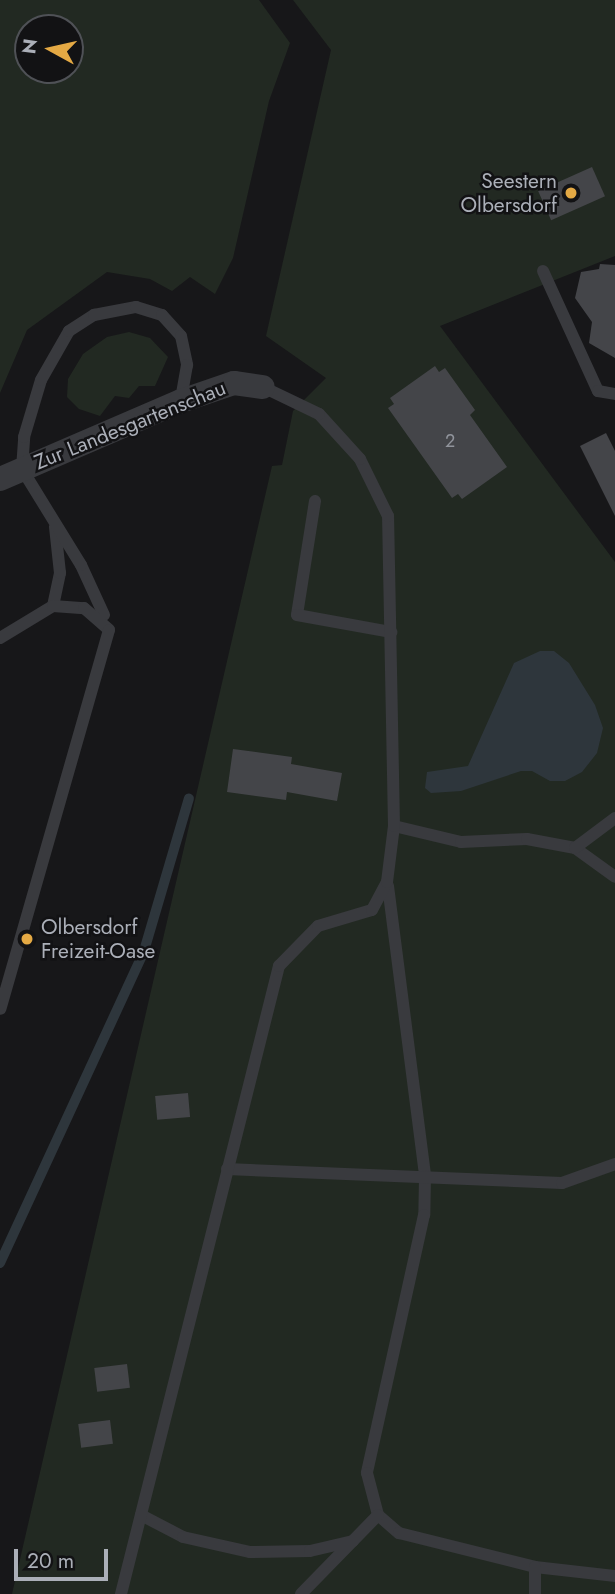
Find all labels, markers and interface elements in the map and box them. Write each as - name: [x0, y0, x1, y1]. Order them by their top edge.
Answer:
- north arrow: [14, 14, 84, 84]
- text: N: [15, 37, 44, 56]
- place label: Seestern Olbersdorf: [460, 168, 557, 218]
- marker: Seestern Olbersdorf: [563, 185, 579, 201]
- street label: Zur Landesgartenschau: [31, 375, 229, 475]
- house number: 2: [445, 430, 455, 452]
- place label: Olbersdorf Freizeit-Oase: [41, 914, 155, 964]
- marker: Olbersdorf Freizeit-Oase: [19, 931, 35, 947]
- scale bar: [18, 1534, 112, 1578]
- text: 20 m: [27, 1546, 74, 1576]

